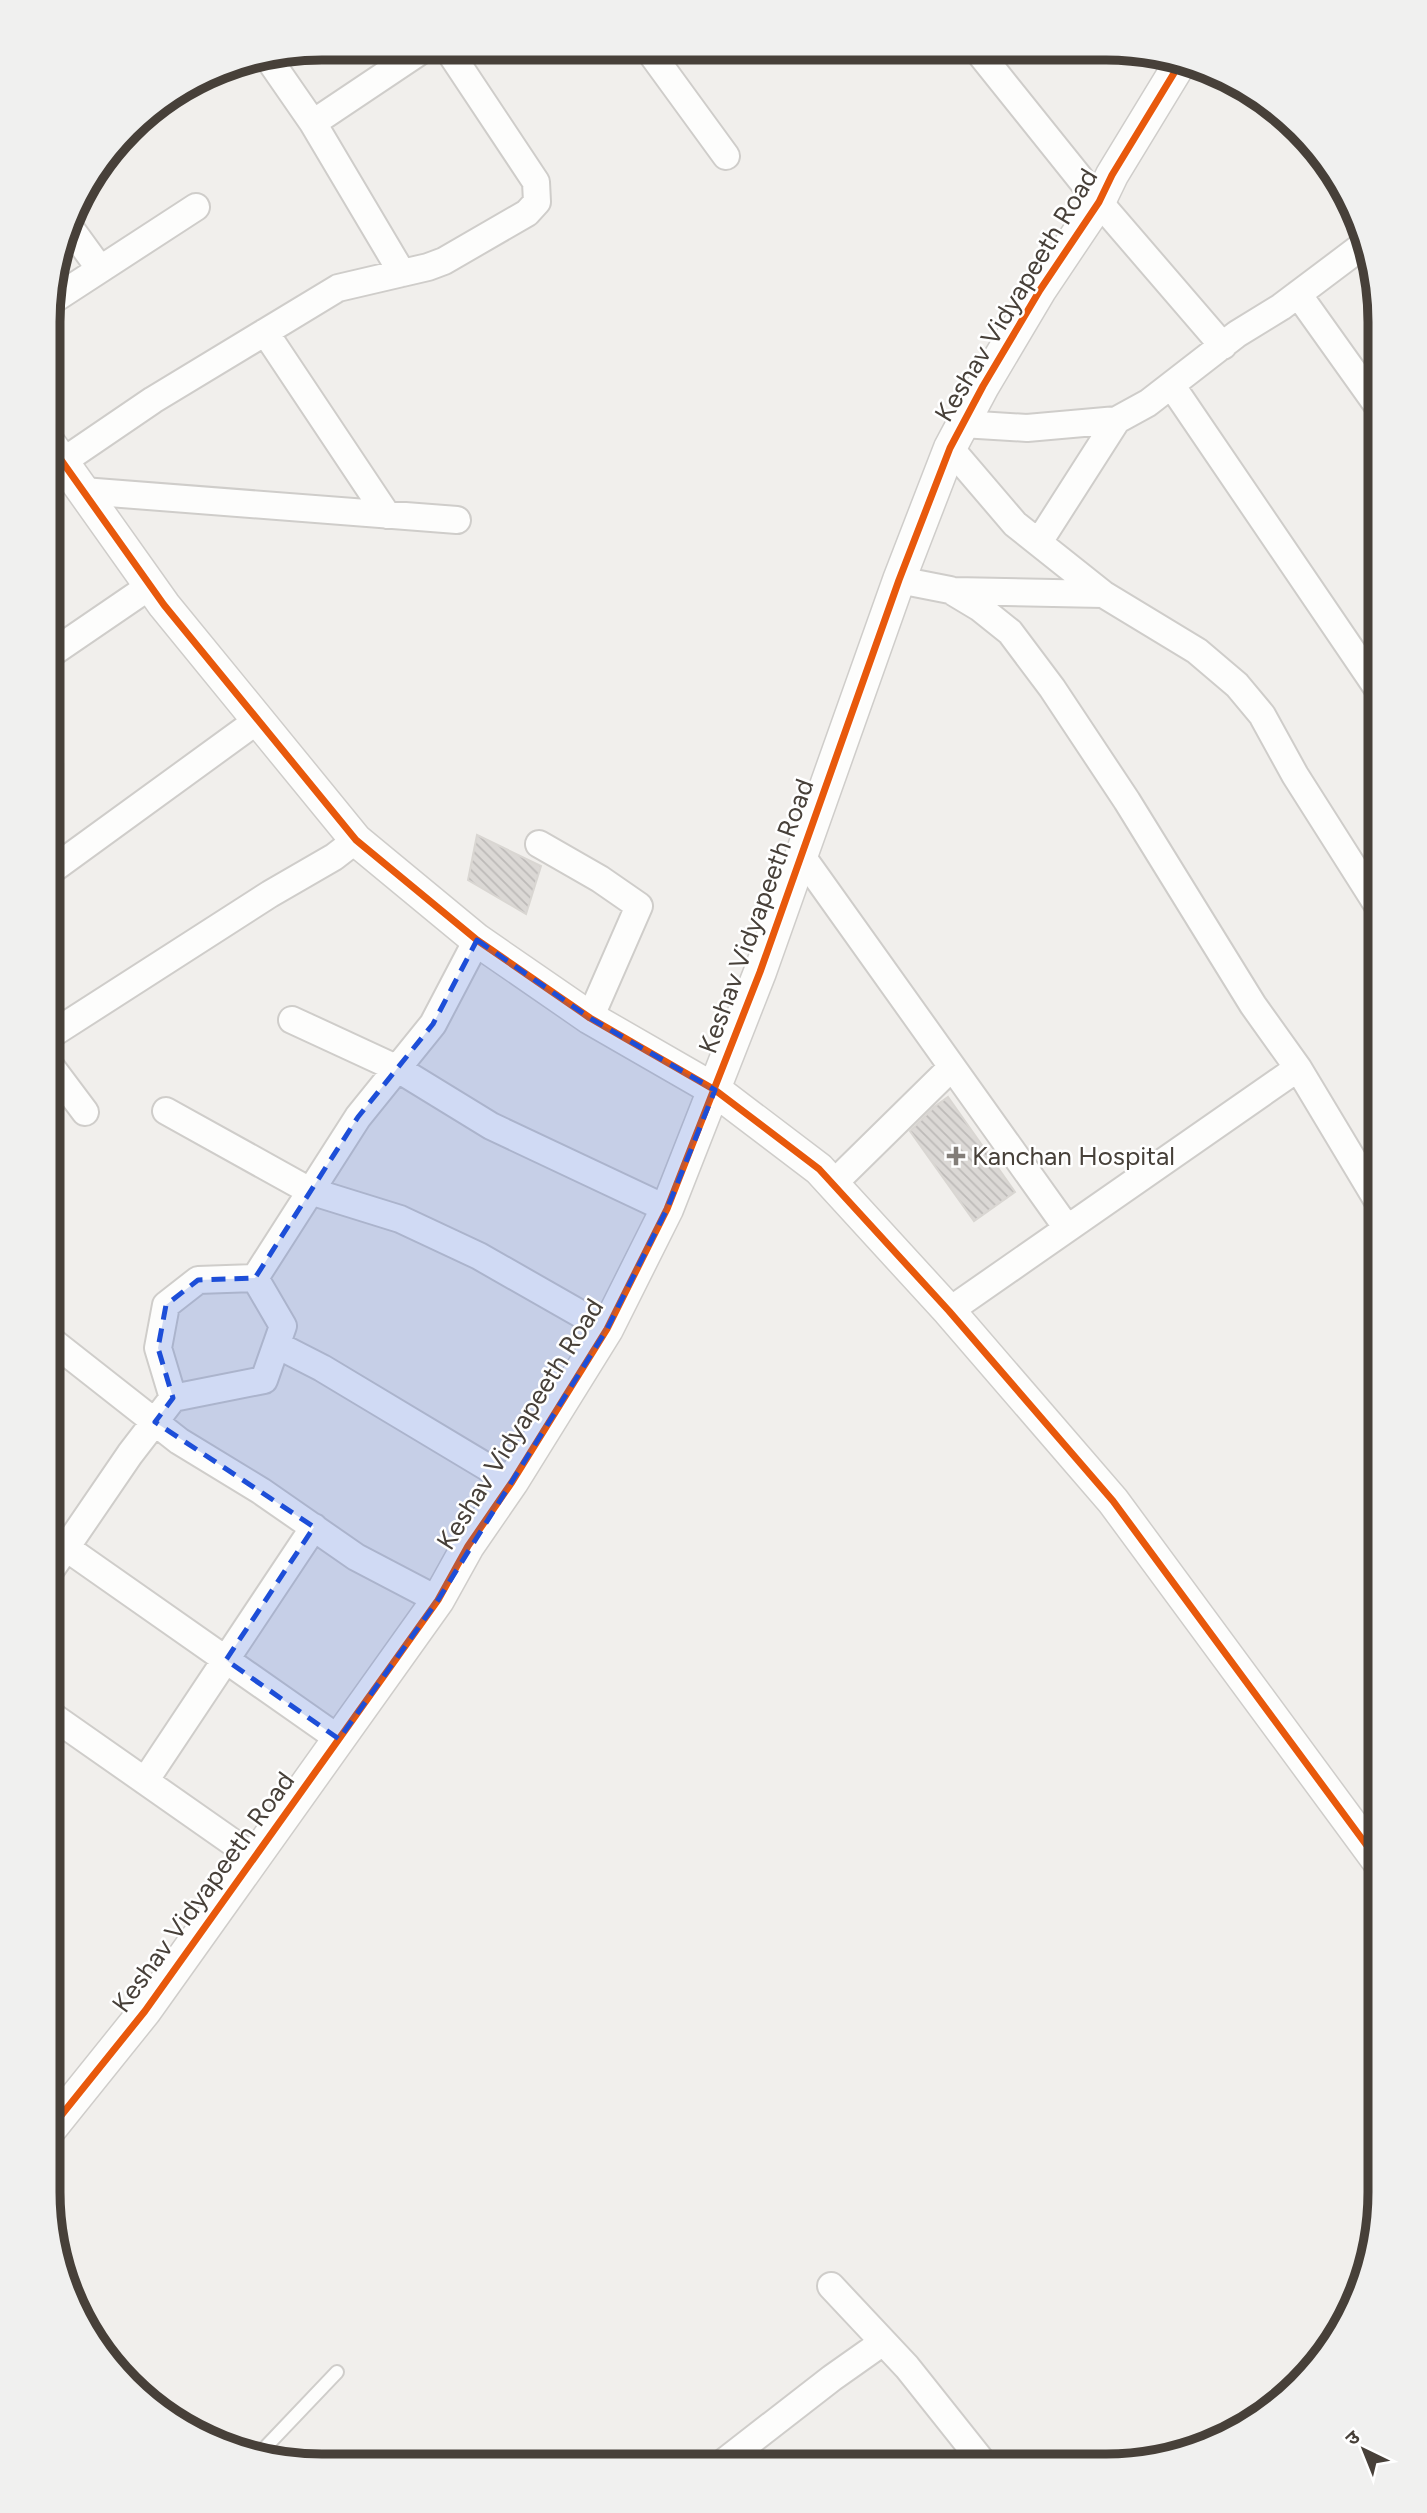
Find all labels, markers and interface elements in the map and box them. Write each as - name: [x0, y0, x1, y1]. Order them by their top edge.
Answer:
- street label: Keshav Vidyapeeth Road: [928, 163, 1104, 427]
- street label: Keshav Vidyapeeth Road: [691, 774, 821, 1058]
- place label: Kanchan Hospital: [972, 1140, 1175, 1172]
- marker: Kanchan Hospital: [946, 1146, 966, 1166]
- street label: Keshav Vidyapeeth Road: [430, 1293, 610, 1555]
- street label: Keshav Vidyapeeth Road: [105, 1765, 301, 2019]
- north arrow: [1329, 2415, 1399, 2485]
- text: उ: [1341, 2425, 1365, 2450]

